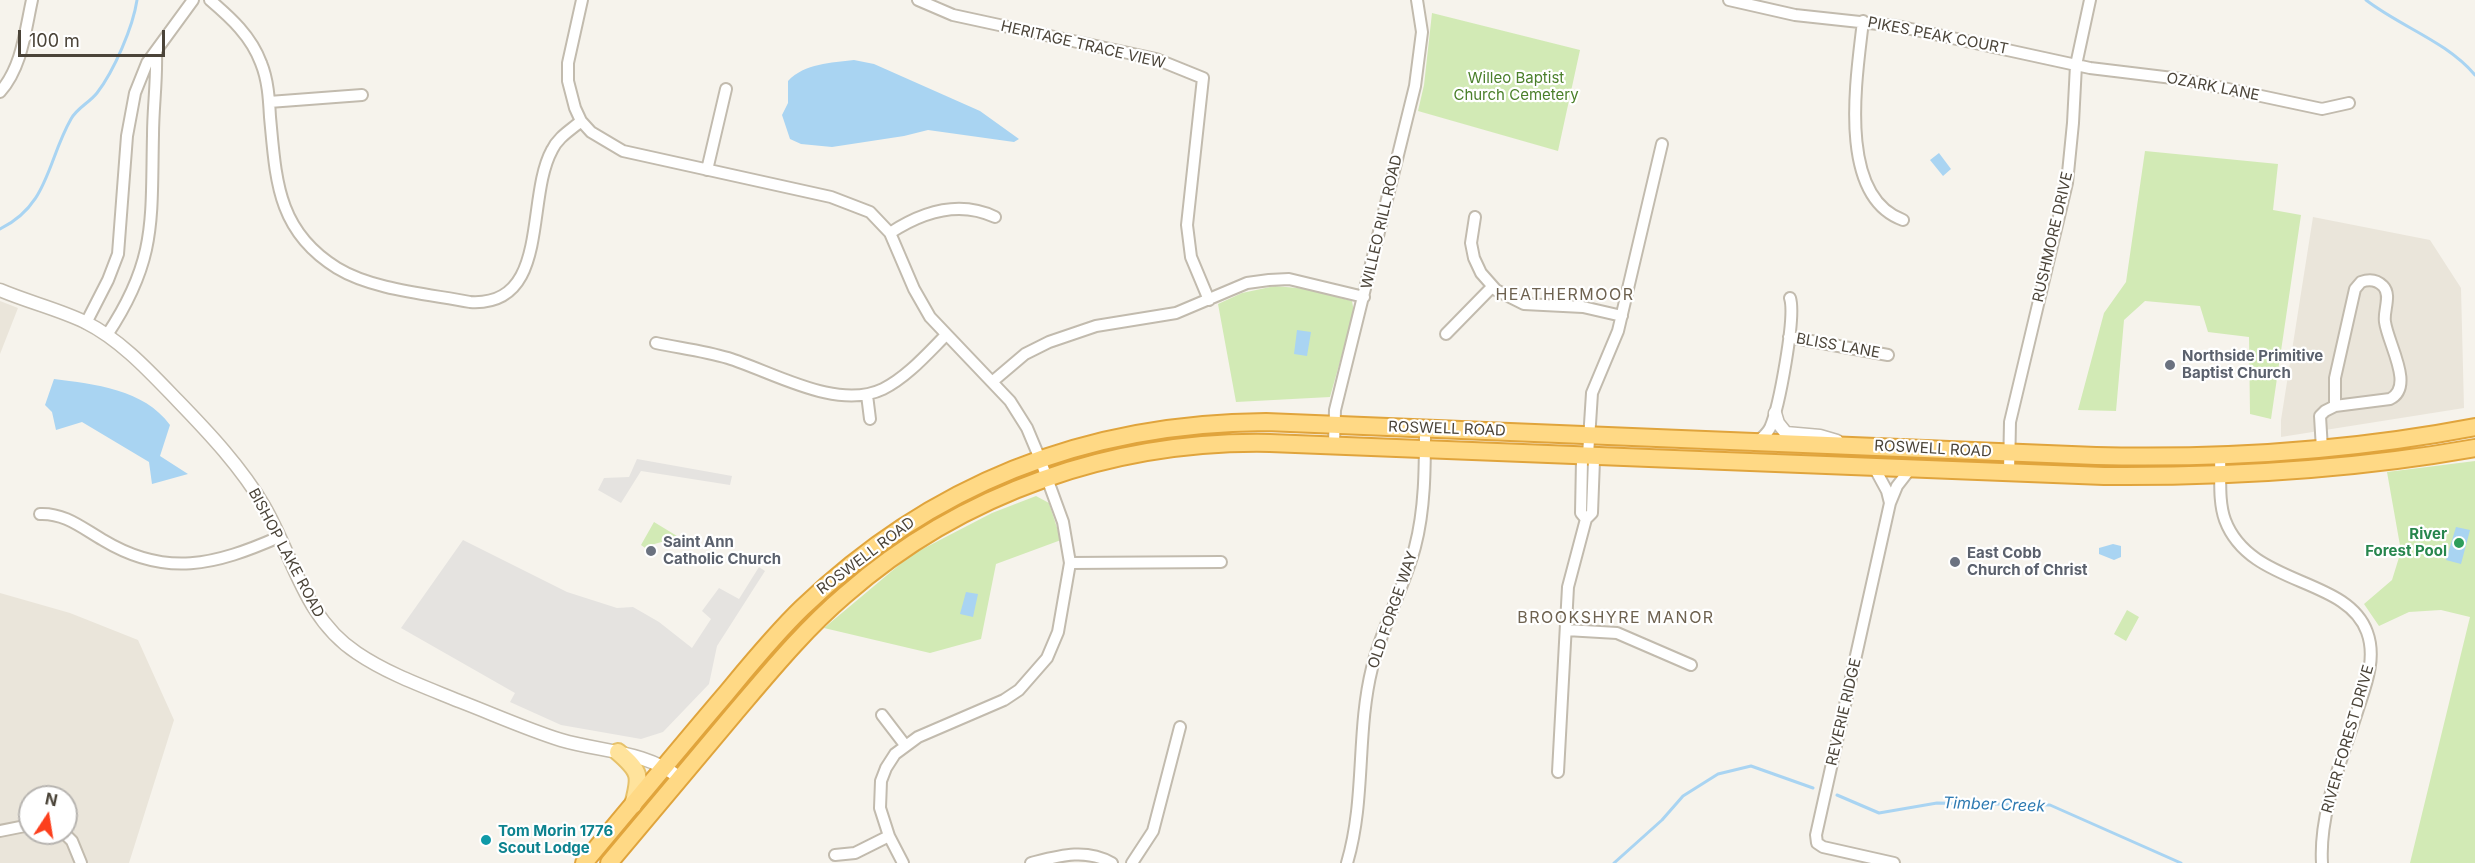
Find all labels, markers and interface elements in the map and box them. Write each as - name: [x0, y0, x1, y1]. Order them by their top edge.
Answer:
- street label: PIKES PEAK COURT: [1866, 14, 2010, 58]
- street label: HERITAGE TRACE VIEW: [999, 17, 1167, 73]
- scale bar: [21, 18, 168, 56]
- text: 100 m: [29, 30, 80, 51]
- park label: Willeo Baptist Church Cemetery: [1453, 69, 1579, 104]
- street label: OZARK LANE: [2165, 69, 2261, 105]
- street label: WILLEO RILL ROAD: [1358, 153, 1406, 291]
- street label: RUSHMORE DRIVE: [2029, 170, 2077, 304]
- district label: HEATHERMOOR: [1495, 285, 1635, 305]
- street label: BLISS LANE: [1795, 330, 1881, 362]
- place label: Northside Primitive Baptist Church: [2182, 347, 2323, 382]
- marker: Northside Primitive Baptist Church: [2163, 358, 2177, 372]
- street label: ROSWELL ROAD: [1388, 418, 1506, 440]
- street label: ROSWELL ROAD: [1874, 437, 1992, 461]
- street label: BISHOP LAKE ROAD: [244, 485, 328, 621]
- street label: ROSWELL ROAD: [814, 513, 918, 599]
- place label: River Forest Pool: [2365, 525, 2447, 560]
- place label: Saint Ann Catholic Church: [663, 533, 781, 568]
- marker: River Forest Pool: [2452, 536, 2466, 550]
- marker: Saint Ann Catholic Church: [644, 544, 658, 558]
- place label: East Cobb Church of Christ: [1967, 544, 2088, 579]
- street label: OLD FORGE WAY: [1365, 549, 1421, 671]
- marker: East Cobb Church of Christ: [1948, 555, 1962, 569]
- district label: BROOKSHYRE MANOR: [1517, 608, 1715, 628]
- street label: REVERIE RIDGE: [1823, 657, 1865, 767]
- street label: RIVER FOREST DRIVE: [2318, 663, 2378, 815]
- north arrow: [18, 785, 78, 845]
- text: N: [43, 788, 59, 810]
- water label: Timber Creek: [1942, 794, 2046, 816]
- place label: Tom Morin 1776 Scout Lodge: [498, 822, 613, 857]
- marker: Tom Morin 1776 Scout Lodge: [479, 833, 493, 847]

